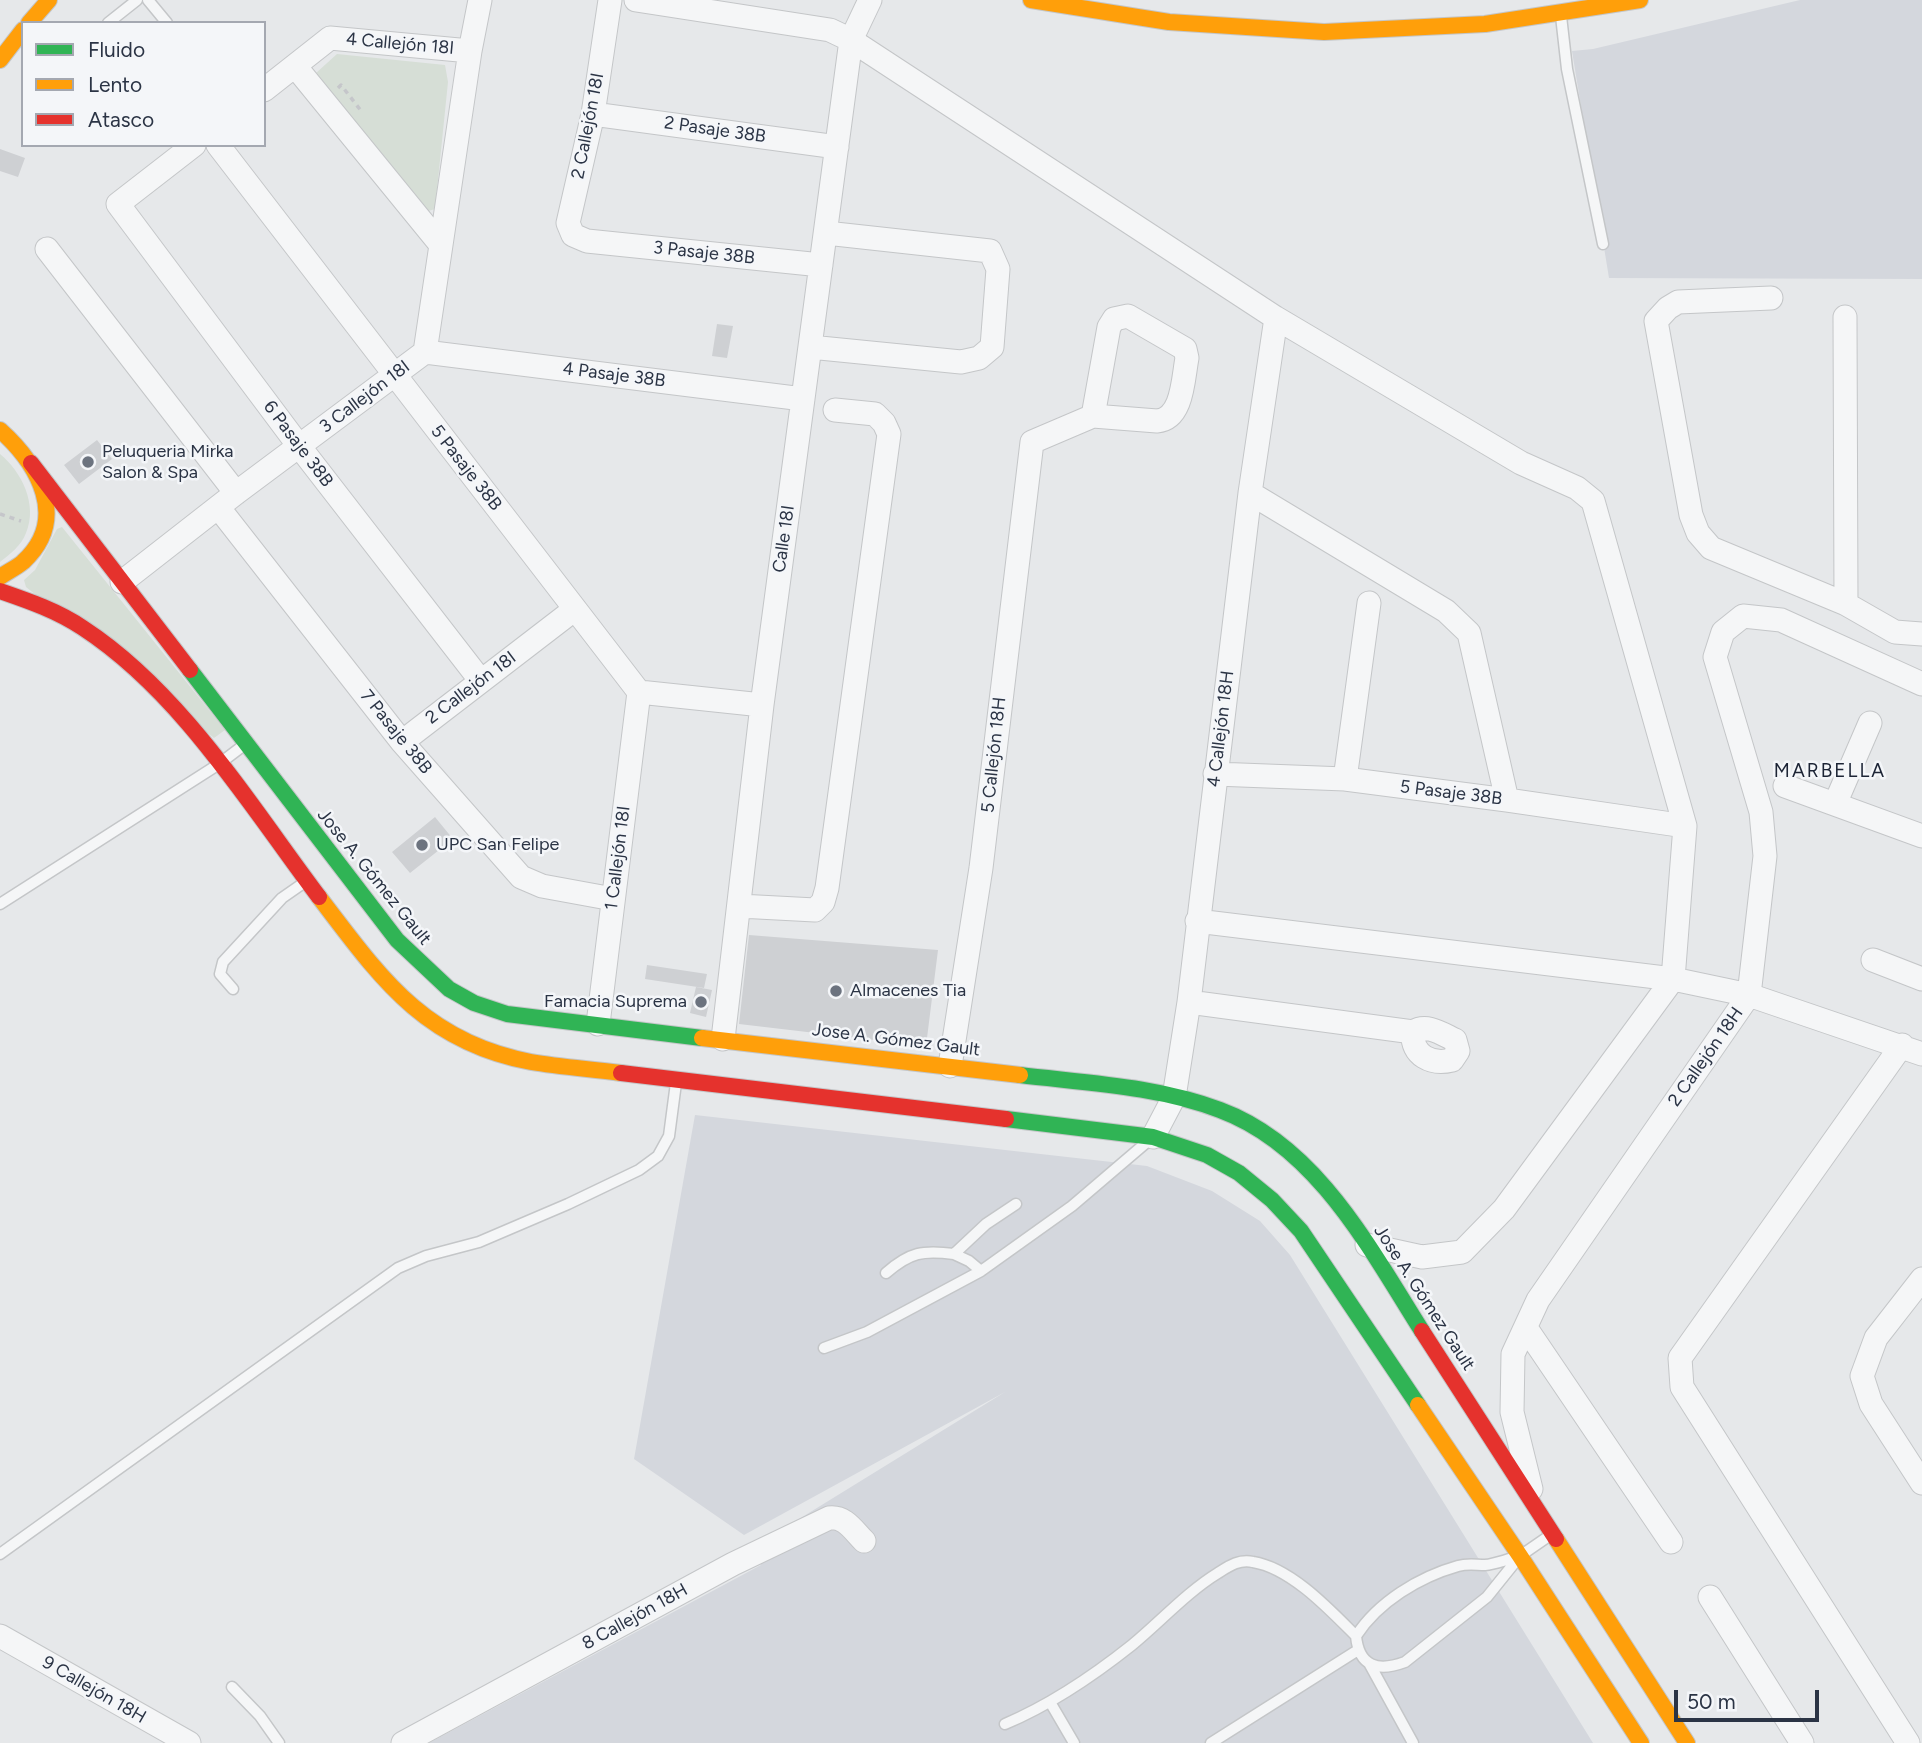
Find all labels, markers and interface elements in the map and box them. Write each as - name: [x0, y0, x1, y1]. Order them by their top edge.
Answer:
- legend: [21, 21, 266, 147]
- street label: 4 Callejón 18I: [345, 29, 455, 59]
- text: Fluido: [88, 37, 145, 62]
- street label: 2 Callejón 18I: [567, 71, 609, 181]
- text: Lento: [88, 72, 142, 97]
- text: Atasco: [88, 107, 154, 132]
- street label: 2 Pasaje 38B: [663, 112, 767, 148]
- street label: 3 Pasaje 38B: [652, 237, 756, 269]
- street label: 3 Callejón 18I: [316, 356, 414, 438]
- street label: 4 Pasaje 38B: [561, 358, 667, 392]
- street label: 6 Pasaje 38B: [259, 397, 337, 491]
- street label: 5 Pasaje 38B: [426, 421, 506, 515]
- place label: Peluqueria Mirka Salon & Spa: [102, 441, 233, 484]
- marker: Peluqueria Mirka Salon & Spa: [80, 454, 96, 470]
- street label: Calle 18I: [769, 504, 799, 574]
- street label: 2 Callejón 18I: [422, 647, 520, 729]
- street label: 4 Callejón 18H: [1203, 669, 1239, 789]
- street label: 7 Pasaje 38B: [355, 686, 437, 778]
- street label: 5 Callejón 18H: [977, 696, 1011, 814]
- district label: MARBELLA: [1775, 760, 1885, 782]
- street label: 5 Pasaje 38B: [1399, 776, 1503, 810]
- street label: Jose A. Gómez Gault: [312, 805, 436, 949]
- street label: 1 Callejón 18I: [601, 805, 635, 911]
- place label: UPC San Felipe: [436, 834, 559, 856]
- marker: UPC San Felipe: [414, 837, 430, 853]
- place label: Almacenes Tia: [850, 980, 966, 1002]
- marker: Almacenes Tia: [828, 983, 844, 999]
- place label: Famacia Suprema: [544, 991, 687, 1013]
- marker: Famacia Suprema: [693, 994, 709, 1010]
- street label: 2 Callejón 18H: [1664, 1003, 1748, 1111]
- street label: Jose A. Gómez Gault: [811, 1019, 981, 1061]
- street label: Jose A. Gómez Gault: [1369, 1221, 1479, 1375]
- street label: 8 Callejón 18H: [579, 1579, 691, 1655]
- street label: 9 Callejón 18H: [38, 1652, 150, 1728]
- scale bar: [1677, 1676, 1822, 1720]
- text: 50 m: [1687, 1689, 1736, 1714]

